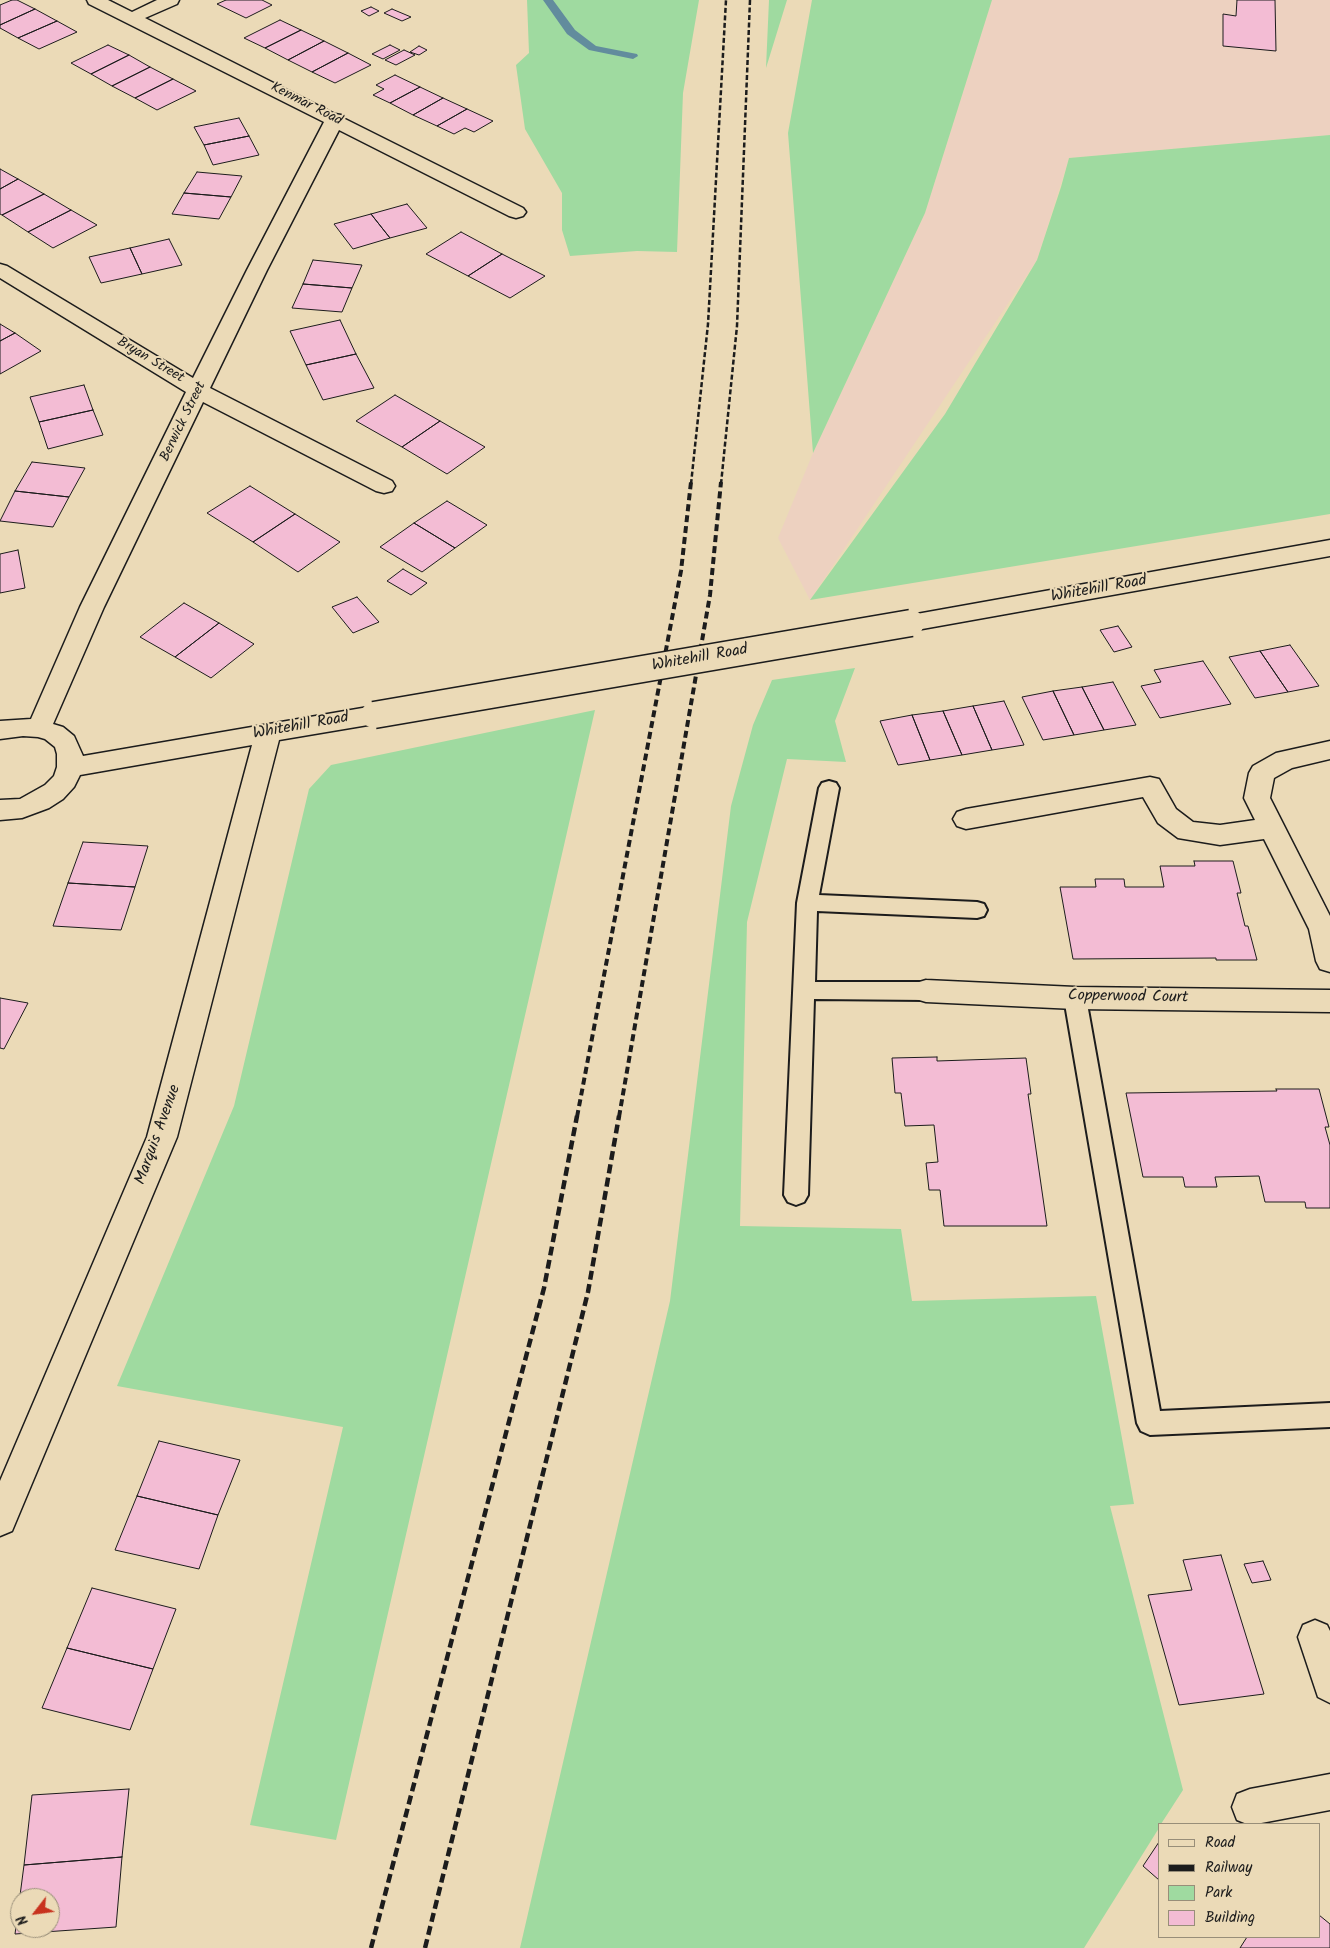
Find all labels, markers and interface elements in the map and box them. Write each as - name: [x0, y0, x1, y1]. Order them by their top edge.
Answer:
- street label: Kenmar Road: [267, 80, 345, 130]
- street label: Bryan Street: [113, 334, 187, 388]
- street label: Berwick Street: [157, 379, 211, 465]
- street label: Whitehill Road: [1050, 572, 1148, 608]
- street label: Whitehill Road: [651, 641, 749, 677]
- street label: Whitehill Road: [252, 709, 350, 745]
- street label: Copperwood Court: [1068, 987, 1188, 1009]
- street label: Marquis Avenue: [132, 1082, 186, 1188]
- legend: [1158, 1823, 1320, 1938]
- text: Road: [1205, 1831, 1235, 1855]
- text: Railway: [1205, 1856, 1252, 1880]
- text: Park: [1205, 1881, 1232, 1905]
- north arrow: [10, 1888, 60, 1938]
- text: Building: [1205, 1906, 1255, 1930]
- text: N: [11, 1911, 35, 1929]

